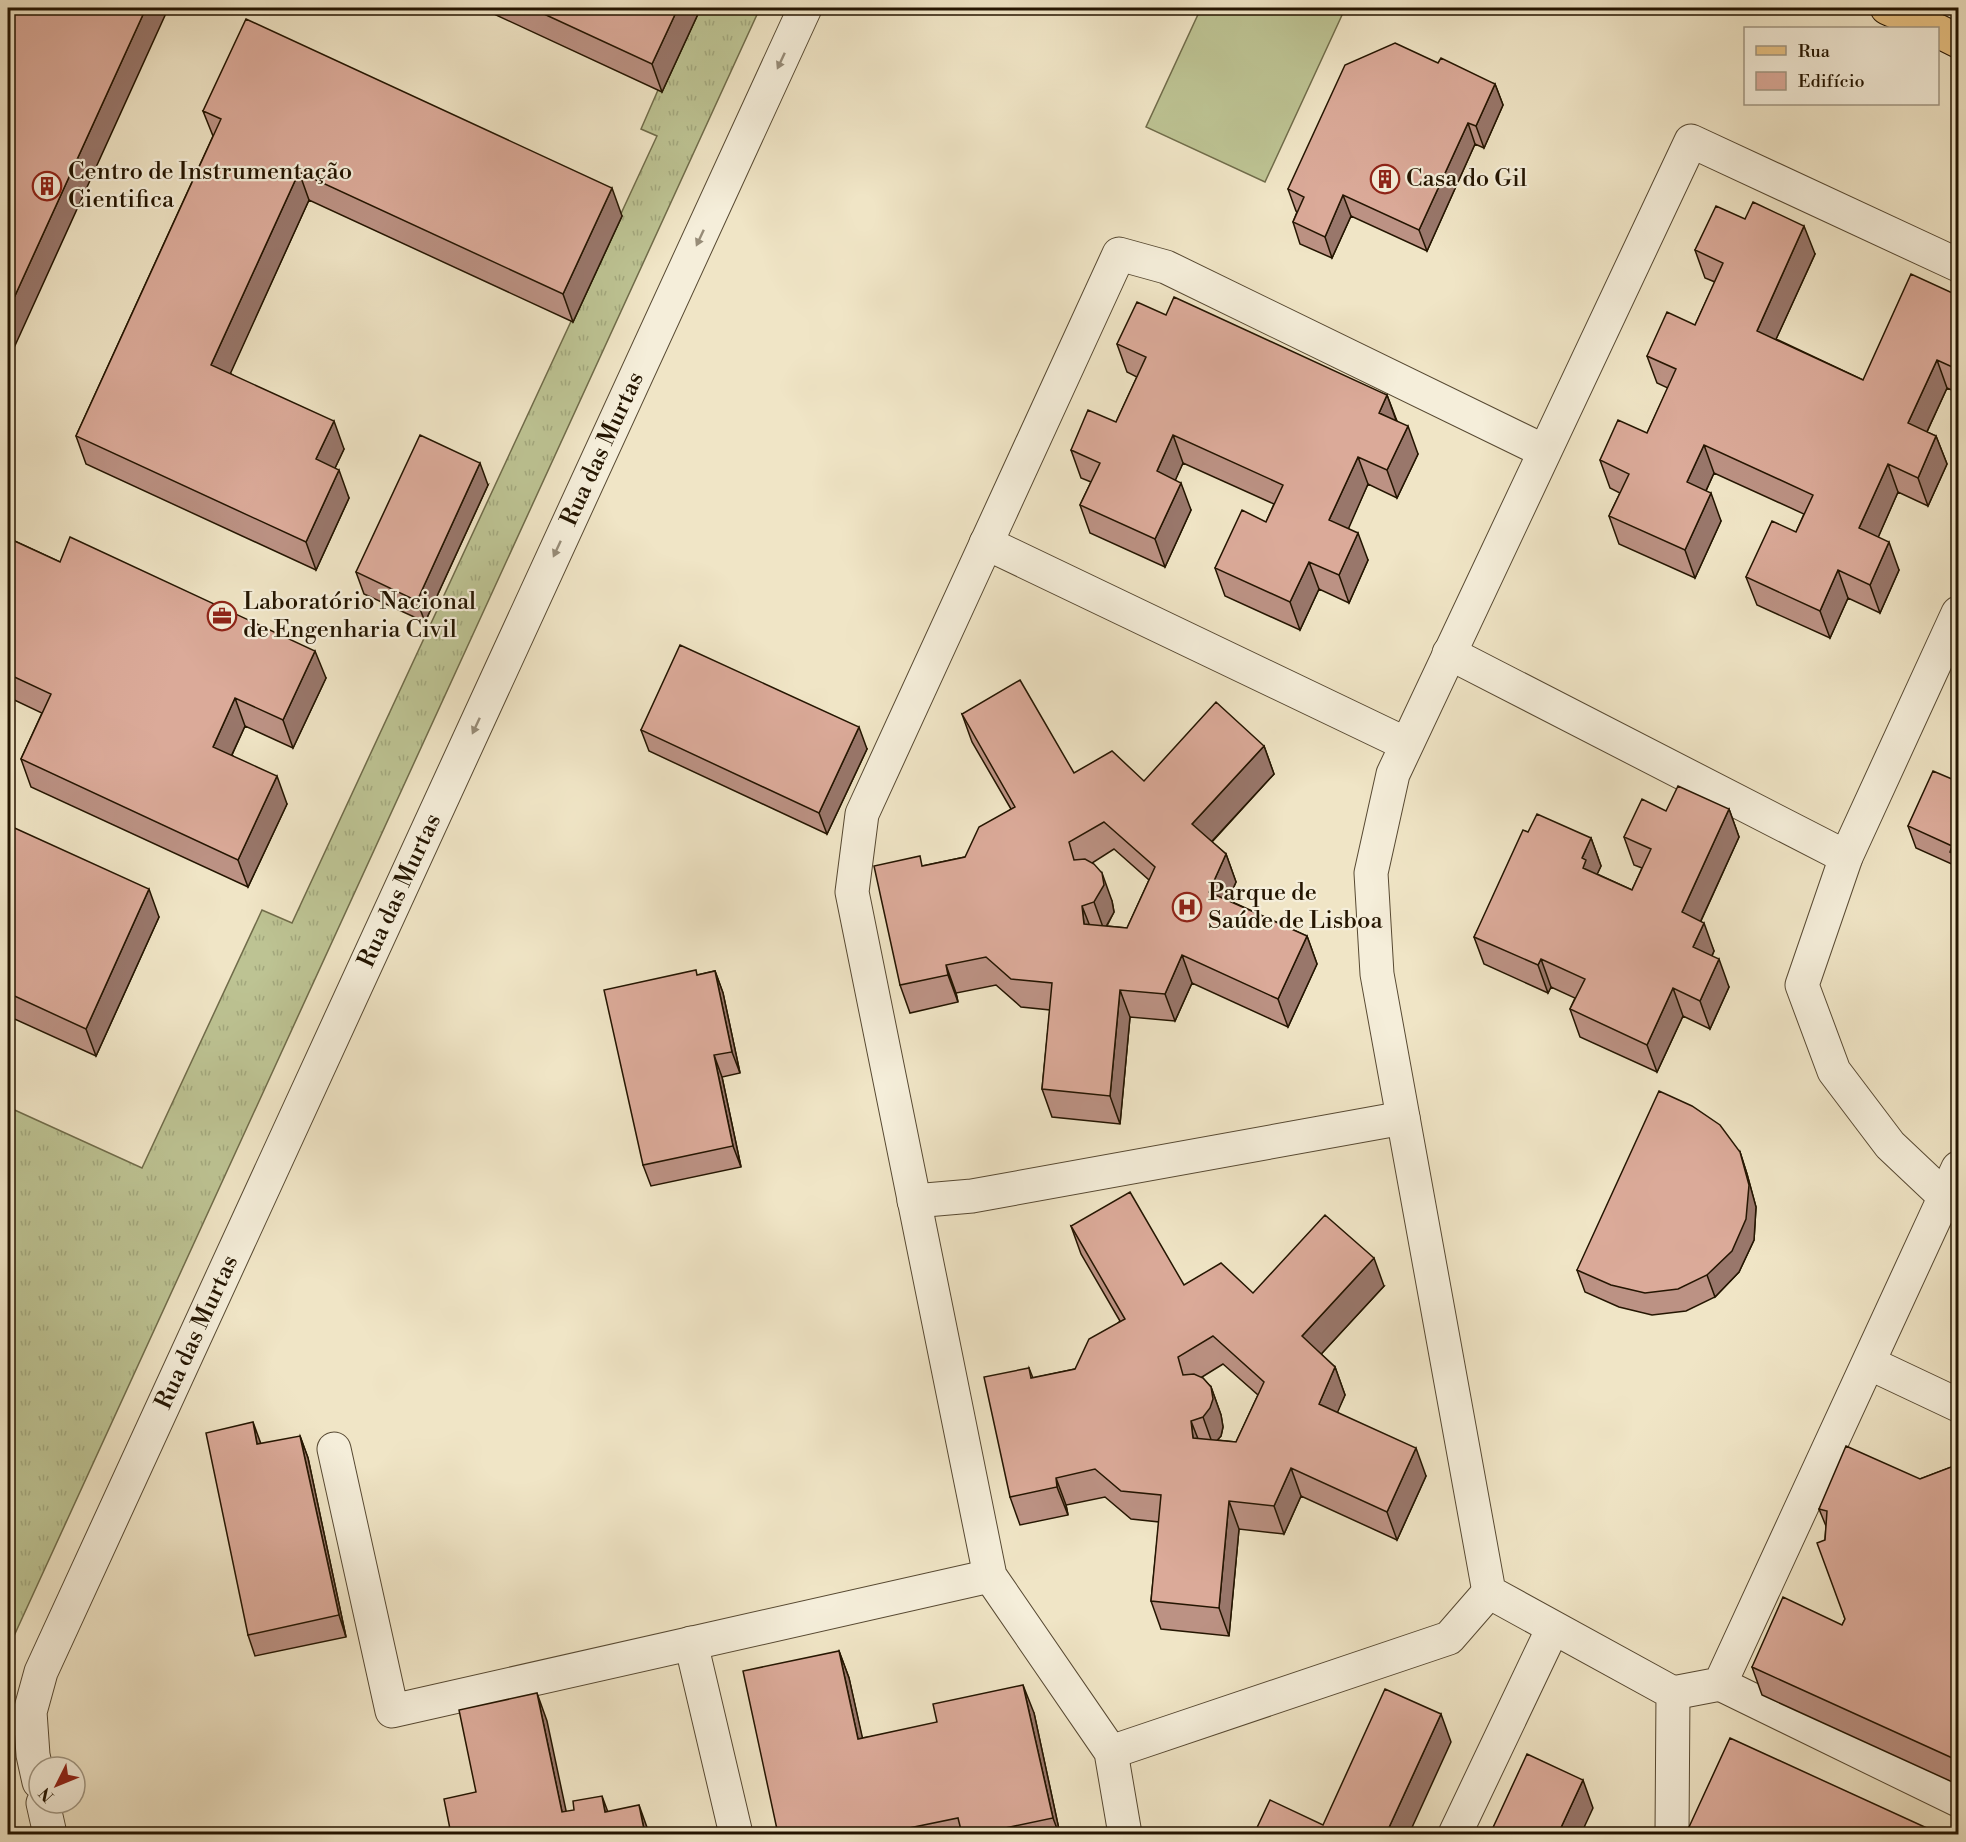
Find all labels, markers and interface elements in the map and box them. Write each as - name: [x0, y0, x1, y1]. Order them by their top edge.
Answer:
- legend: [1744, 27, 1939, 105]
- text: Rua: [1798, 40, 1831, 63]
- one-way arrow: [776, 52, 786, 70]
- text: Edifício: [1798, 70, 1865, 93]
- place label: Centro de Instrumentação Cientifica: [68, 157, 352, 215]
- building icon: Casa do Gil: [1369, 163, 1401, 195]
- place label: Casa do Gil: [1406, 164, 1527, 194]
- building icon: Centro de Instrumentação Cientifica: [31, 170, 63, 202]
- one-way arrow: [695, 229, 704, 246]
- street label: Rua das Murtas: [554, 367, 651, 531]
- one-way arrow: [552, 540, 562, 558]
- place label: Laboratório Nacional de Engenharia Civil: [243, 587, 476, 645]
- office icon: Laboratório Nacional de Engenharia Civil: [206, 600, 238, 632]
- one-way arrow: [471, 717, 480, 734]
- street label: Rua das Murtas: [351, 809, 448, 972]
- place label: Parque de Saúde de Lisboa: [1208, 878, 1383, 936]
- hospital icon: Parque de Saúde de Lisboa: [1171, 891, 1203, 923]
- street label: Rua das Murtas: [149, 1251, 245, 1414]
- north arrow: [27, 1755, 87, 1815]
- text: N: [35, 1783, 58, 1806]

